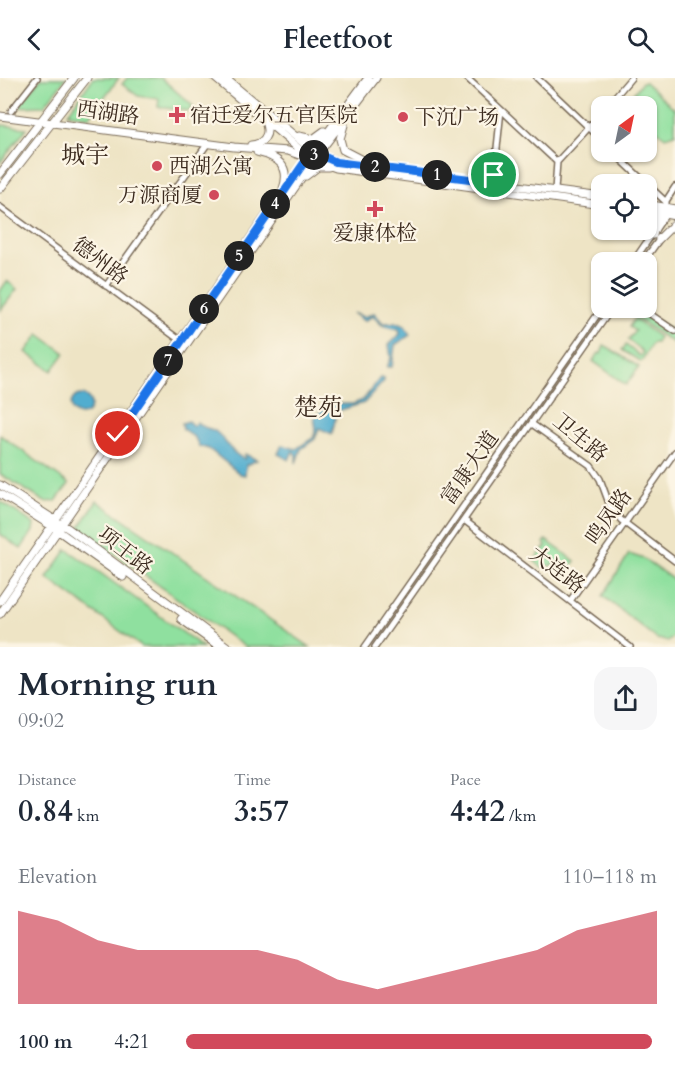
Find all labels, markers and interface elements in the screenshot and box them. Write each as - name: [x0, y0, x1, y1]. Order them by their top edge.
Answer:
- text: Fleetfoot: [283, 21, 392, 58]
- icon: back: [18, 23, 51, 56]
- icon: search: [624, 23, 657, 56]
- street label: 西湖路: [75, 94, 141, 132]
- north arrow: [591, 96, 657, 162]
- map controls: [591, 96, 657, 318]
- place label: 宿迁爱尔五官医院: [190, 101, 358, 130]
- place label: 下沉广场: [415, 103, 499, 132]
- marker: 宿迁爱尔五官医院: [168, 106, 186, 124]
- marker: 下沉广场: [396, 110, 410, 124]
- district label: 城宇: [61, 139, 109, 172]
- pin: 3: [299, 140, 329, 170]
- text: 3: [310, 144, 318, 166]
- pin: [468, 149, 519, 200]
- place label: 西湖公寓: [169, 152, 253, 181]
- pin: 2: [360, 152, 390, 182]
- text: 2: [371, 156, 379, 178]
- icon: arrive: [477, 158, 510, 191]
- marker: 西湖公寓: [150, 159, 164, 173]
- pin: 1: [422, 160, 452, 190]
- text: 1: [433, 164, 441, 186]
- button: locate: [591, 174, 657, 240]
- place label: 万源商厦: [118, 181, 202, 210]
- marker: 万源商厦: [207, 188, 221, 202]
- pin: 4: [260, 189, 290, 219]
- text: 4: [271, 193, 279, 215]
- marker: 爱康体检: [366, 200, 384, 218]
- place label: 爱康体检: [333, 219, 417, 248]
- street label: 德州路: [66, 230, 134, 292]
- pin: 5: [224, 241, 254, 271]
- text: 5: [235, 245, 243, 267]
- button: layers: [591, 252, 657, 318]
- pin: 6: [189, 294, 219, 324]
- text: 6: [200, 298, 208, 320]
- pin: 7: [153, 346, 183, 376]
- text: 7: [164, 350, 172, 372]
- district label: 楚苑: [294, 391, 342, 424]
- street label: 卫生路: [546, 407, 614, 469]
- pin: [92, 408, 143, 459]
- icon: check: [101, 417, 134, 450]
- street label: 富康大道: [434, 425, 506, 511]
- street label: 鸣凤路: [579, 483, 639, 551]
- street label: 项王路: [91, 520, 159, 582]
- street label: 大连路: [523, 539, 591, 601]
- text: Morning run: [18, 662, 218, 707]
- button: share: [594, 667, 657, 730]
- text: 09:02: [18, 707, 64, 734]
- text: Distance: [18, 769, 76, 791]
- text: Time: [234, 769, 271, 791]
- text: Pace: [450, 769, 481, 791]
- text: 0.84: [18, 791, 73, 832]
- text: 3:57: [234, 791, 289, 832]
- text: 4:42: [450, 791, 505, 832]
- text: km: [73, 805, 99, 827]
- text: /km: [505, 805, 536, 827]
- text: Elevation: [18, 863, 97, 890]
- text: 110–118 m: [562, 863, 657, 890]
- text: 100 m: [18, 1028, 73, 1055]
- text: 4:21: [114, 1028, 150, 1055]

